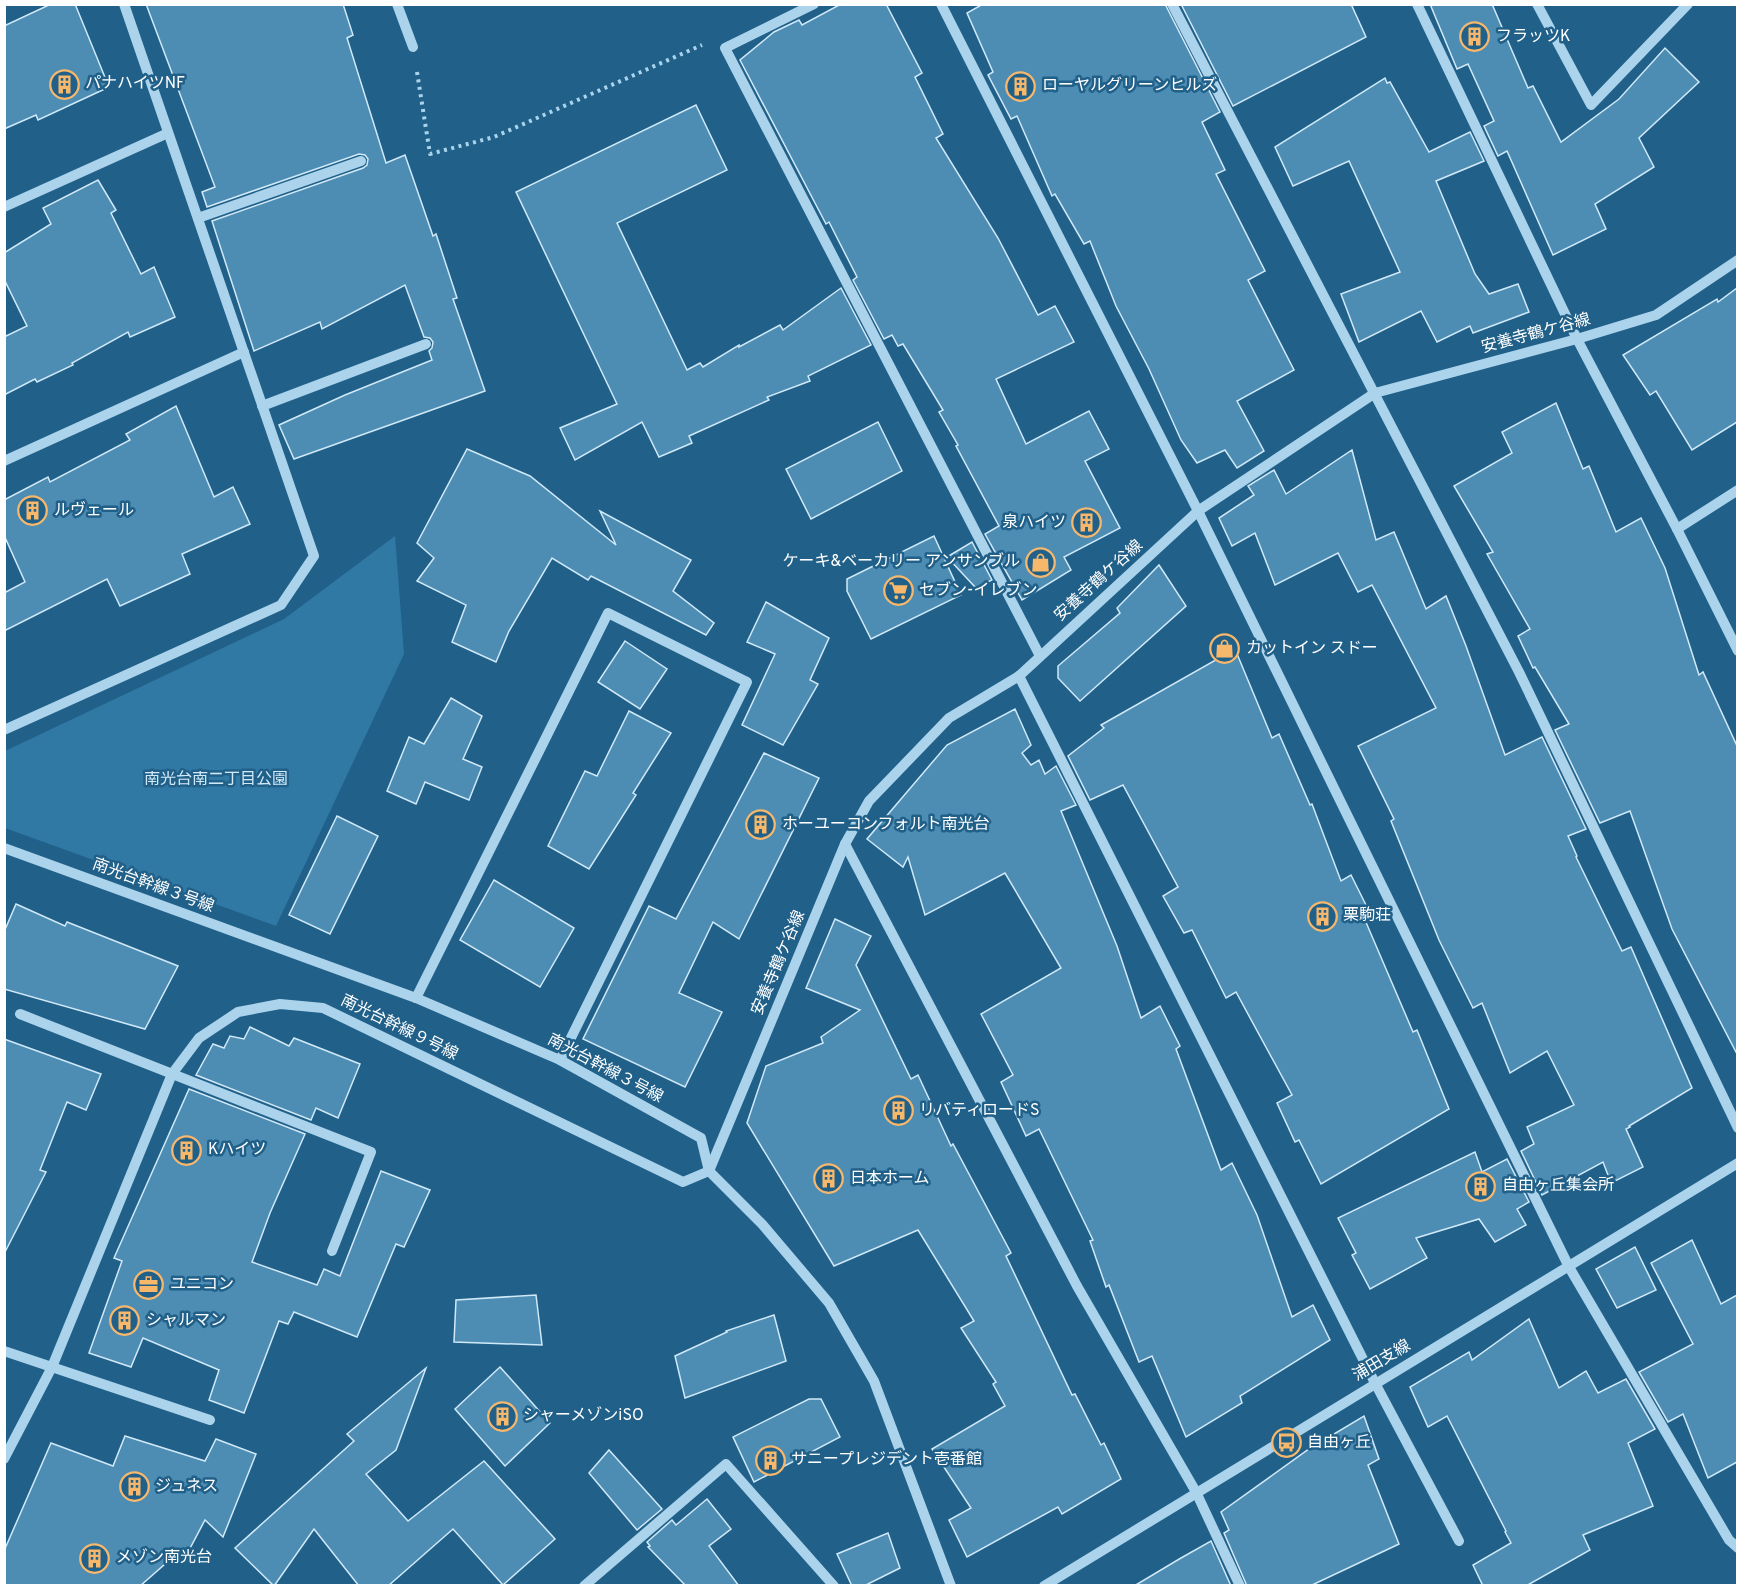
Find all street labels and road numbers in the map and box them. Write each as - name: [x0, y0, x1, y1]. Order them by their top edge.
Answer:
- street label: 安養寺鶴ケ谷線: [1479, 310, 1593, 358]
- street label: 安養寺鶴ケ谷線: [1051, 536, 1147, 626]
- street label: 南光台幹線３号線: [89, 855, 217, 917]
- street label: 安養寺鶴ケ谷線: [748, 908, 810, 1018]
- street label: 南光台幹線９号線: [337, 991, 461, 1065]
- street label: 南光台幹線３号線: [544, 1030, 666, 1108]
- street label: 浦田支線: [1349, 1336, 1415, 1386]

